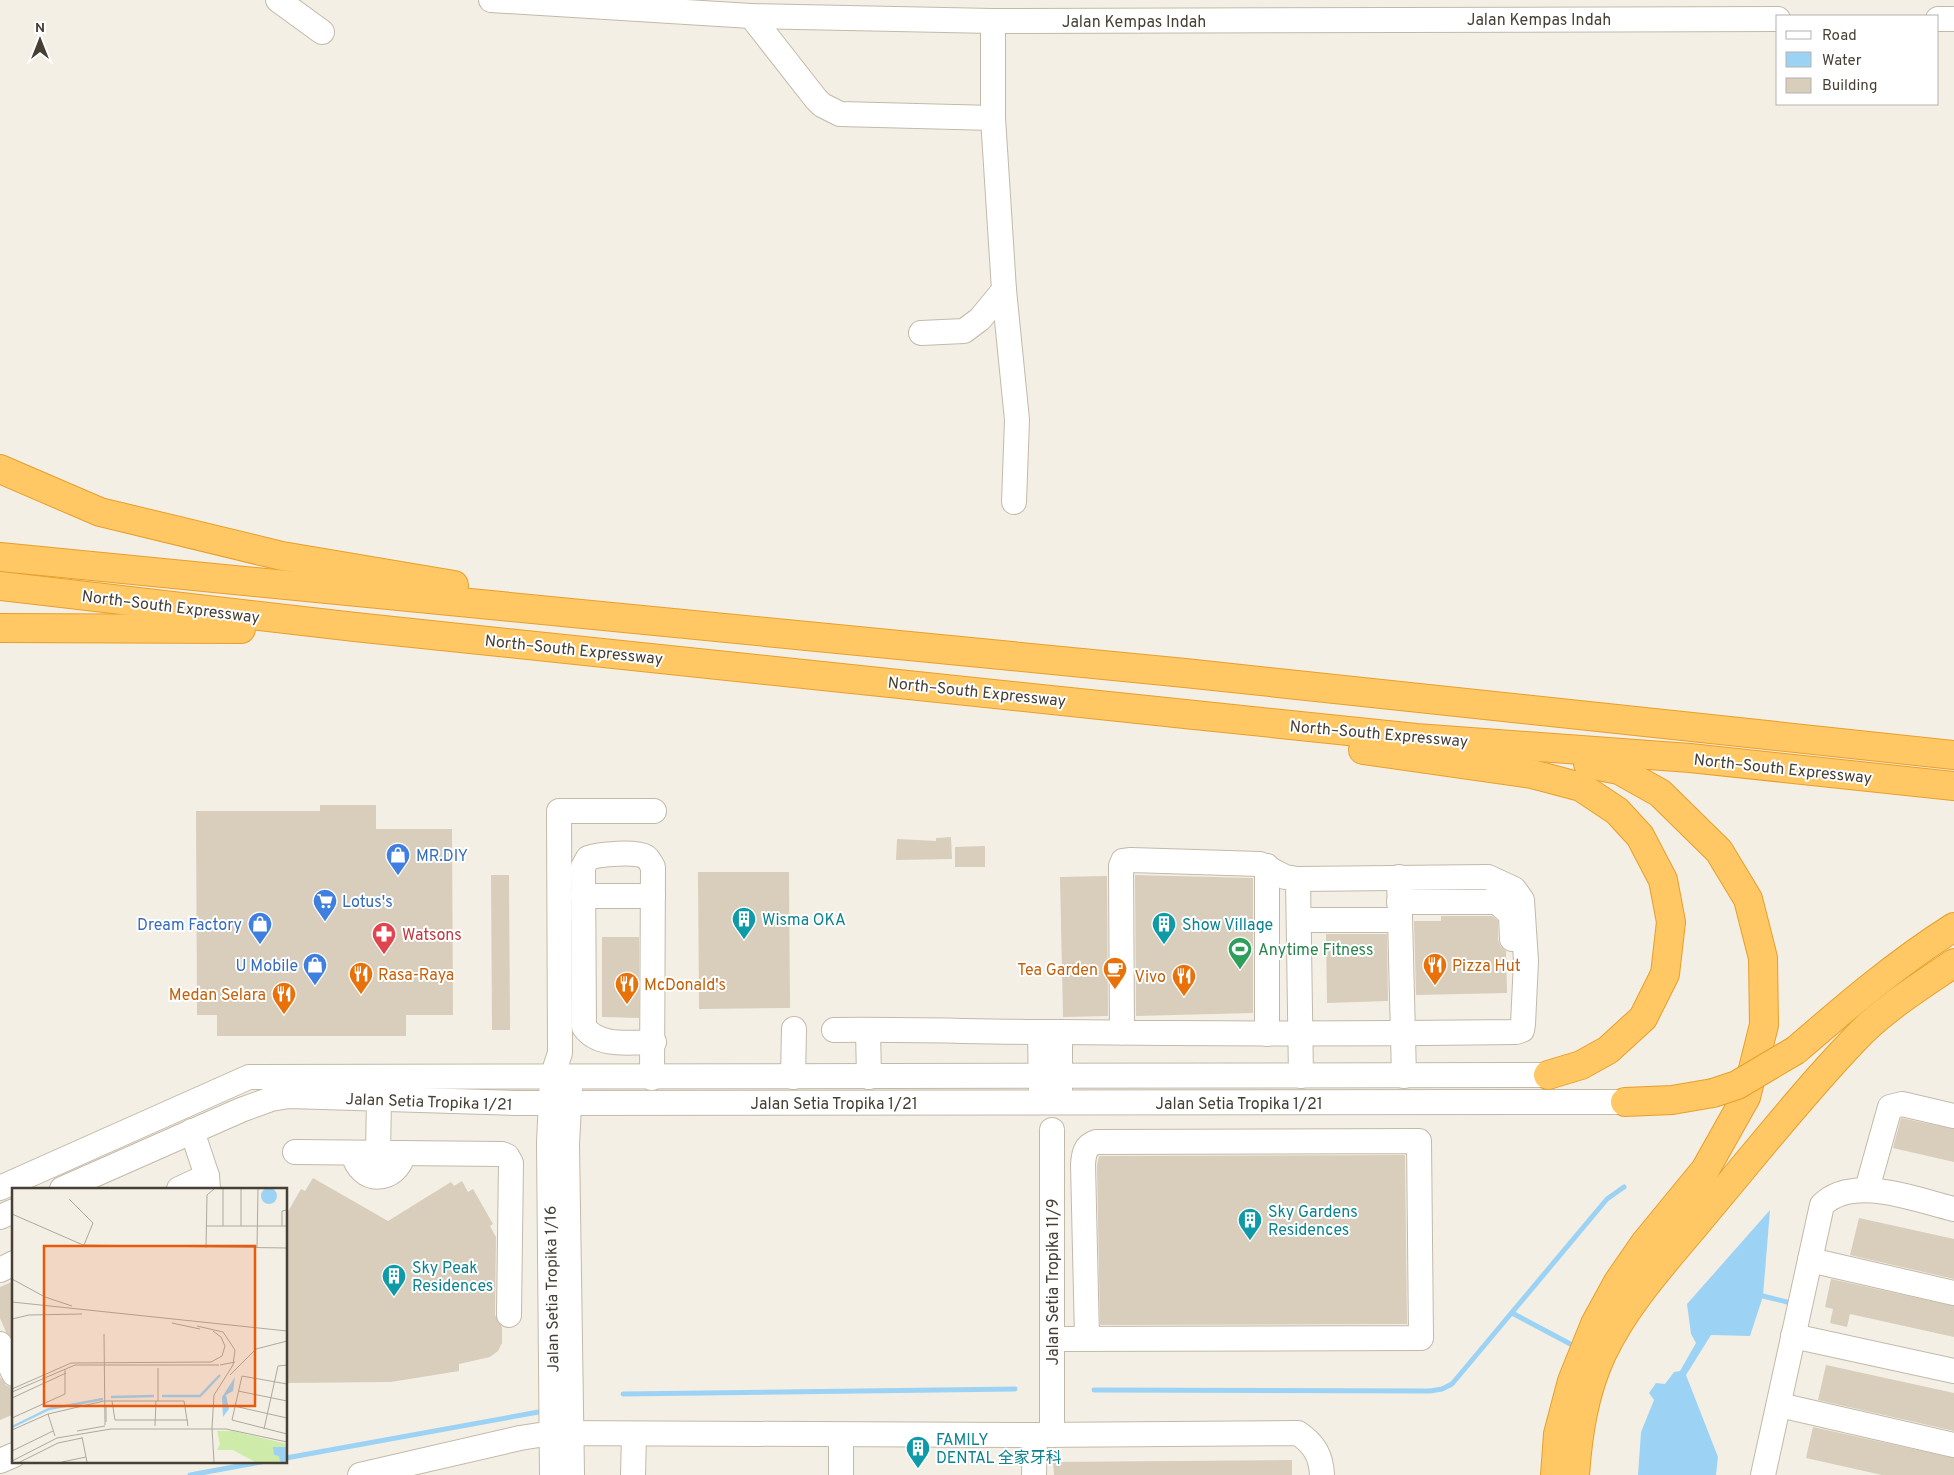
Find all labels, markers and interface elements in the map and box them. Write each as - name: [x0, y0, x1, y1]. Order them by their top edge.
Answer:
- street label: Jalan Kempas Indah: [1467, 11, 1611, 31]
- street label: Jalan Kempas Indah: [1062, 13, 1206, 33]
- north arrow: [15, 15, 65, 65]
- legend: [1776, 15, 1939, 105]
- text: N: [35, 20, 45, 37]
- text: Road: [1822, 27, 1857, 46]
- text: Water: [1822, 52, 1862, 71]
- text: Building: [1822, 77, 1877, 96]
- street label: North–South Expressway: [81, 587, 261, 629]
- street label: North–South Expressway: [484, 632, 664, 670]
- street label: North–South Expressway: [887, 674, 1067, 712]
- street label: North–South Expressway: [1289, 717, 1469, 753]
- street label: North–South Expressway: [1693, 751, 1873, 789]
- shop icon: MR.DIY: [385, 842, 411, 876]
- place label: MR.DIY: [416, 847, 468, 867]
- supermarket icon: Lotus's: [312, 888, 338, 922]
- place label: Lotus's: [342, 893, 393, 913]
- building icon: Wisma OKA: [731, 906, 757, 940]
- shop icon: Dream Factory: [247, 911, 273, 945]
- place label: Wisma OKA: [762, 911, 846, 931]
- building icon: Show Village: [1151, 911, 1177, 945]
- place label: Dream Factory: [137, 916, 242, 936]
- place label: Show Village: [1182, 916, 1273, 936]
- pharmacy icon: Watsons: [371, 921, 397, 955]
- place label: Watsons: [402, 926, 462, 946]
- sports icon: Anytime Fitness: [1227, 936, 1253, 970]
- place label: Anytime Fitness: [1258, 941, 1374, 961]
- shop icon: U Mobile: [302, 952, 328, 986]
- restaurant icon: Pizza Hut: [1422, 952, 1448, 986]
- cafe icon: Tea Garden: [1102, 956, 1128, 990]
- place label: U Mobile: [236, 957, 298, 977]
- place label: Pizza Hut: [1452, 957, 1521, 977]
- restaurant icon: Rasa-Raya: [348, 961, 374, 995]
- place label: Tea Garden: [1017, 961, 1098, 981]
- restaurant icon: Vivo: [1171, 963, 1197, 997]
- place label: Rasa-Raya: [378, 966, 454, 986]
- place label: Vivo: [1134, 968, 1166, 988]
- restaurant icon: McDonald's: [614, 971, 640, 1005]
- place label: McDonald's: [644, 976, 726, 996]
- restaurant icon: Medan Selara: [271, 981, 297, 1015]
- place label: Medan Selara: [169, 986, 266, 1006]
- street label: Jalan Setia Tropika 1/21: [345, 1090, 513, 1116]
- street label: Jalan Setia Tropika 1/21: [750, 1095, 918, 1115]
- street label: Jalan Setia Tropika 1/21: [1155, 1095, 1323, 1115]
- inset map: [12, 1188, 288, 1462]
- street label: Jalan Setia Tropika 11/9: [1044, 1198, 1064, 1366]
- place label: Sky Gardens Residences: [1268, 1203, 1358, 1241]
- street label: Jalan Setia Tropika 1/16: [542, 1205, 564, 1373]
- building icon: Sky Gardens Residences: [1237, 1207, 1263, 1241]
- place label: Sky Peak Residences: [412, 1259, 493, 1297]
- building icon: Sky Peak Residences: [381, 1263, 407, 1297]
- place label: FAMILY DENTAL 全家牙科: [936, 1431, 1062, 1469]
- building icon: FAMILY DENTAL 全家牙科: [905, 1435, 931, 1469]

